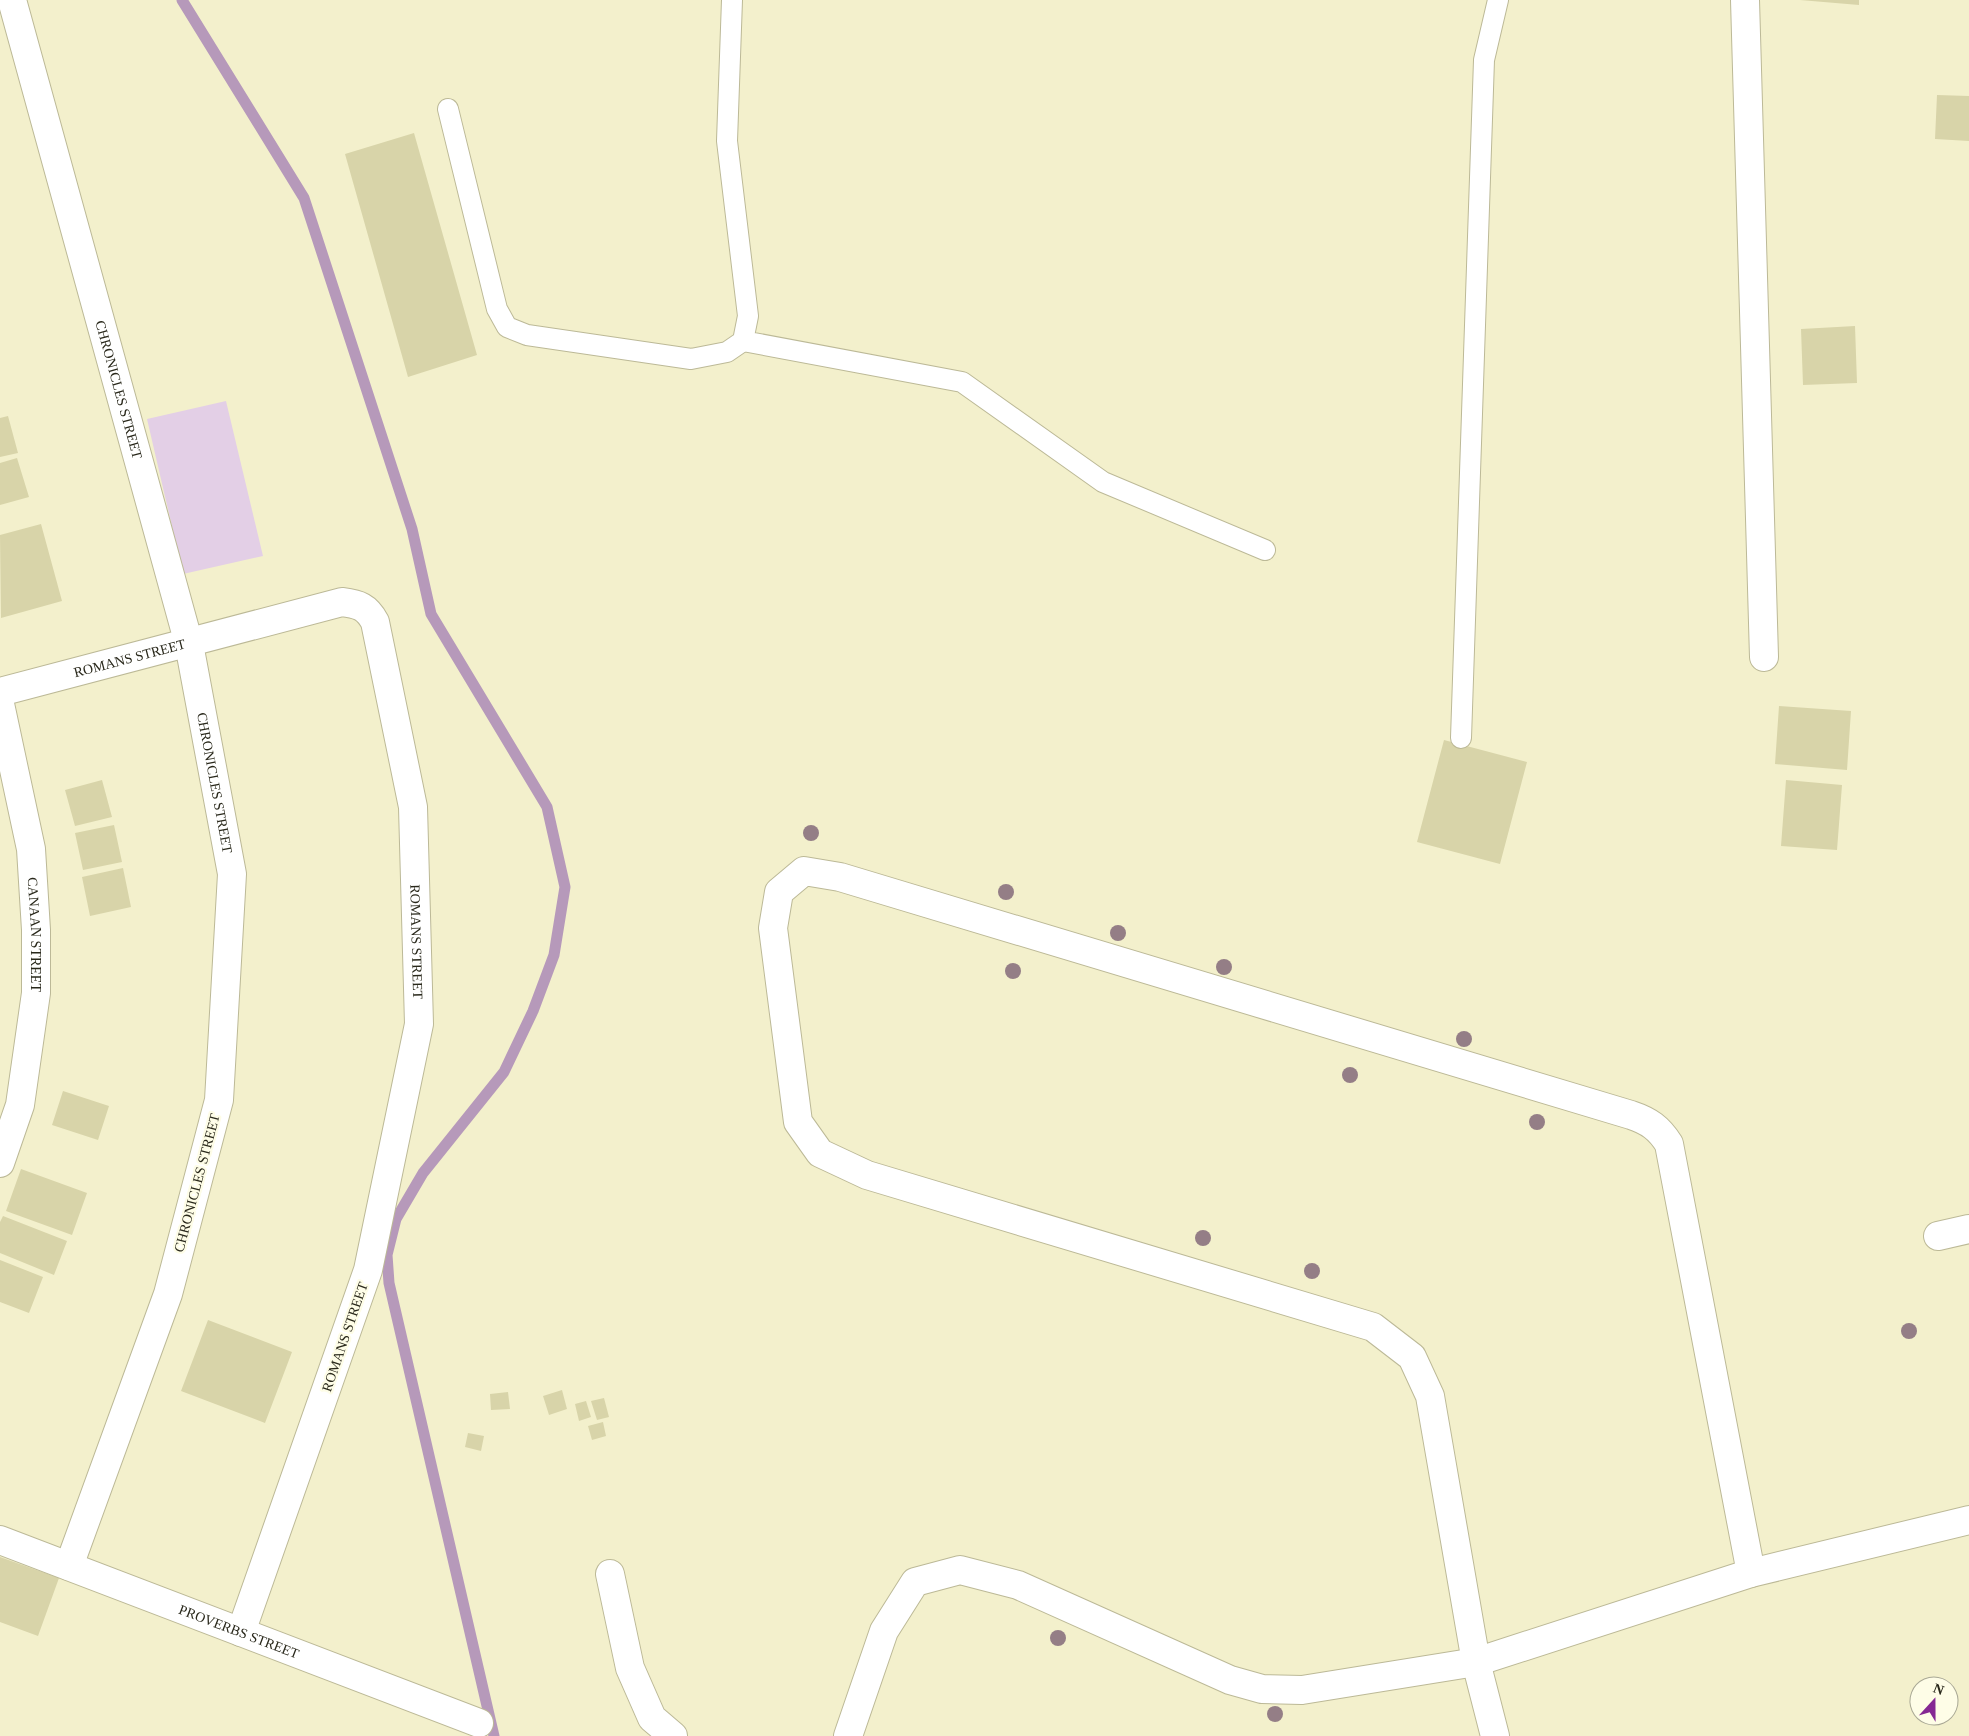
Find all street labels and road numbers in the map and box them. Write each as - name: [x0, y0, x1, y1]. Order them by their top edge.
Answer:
- street label: CHRONICLES STREET: [93, 319, 145, 461]
- street label: ROMANS STREET: [72, 636, 187, 680]
- street label: CHRONICLES STREET: [194, 711, 236, 855]
- street label: CANAAN STREET: [25, 877, 44, 992]
- street label: ROMANS STREET: [408, 884, 426, 1000]
- street label: CHRONICLES STREET: [171, 1112, 223, 1254]
- street label: ROMANS STREET: [319, 1280, 371, 1394]
- street label: PROVERBS STREET: [177, 1602, 302, 1661]

